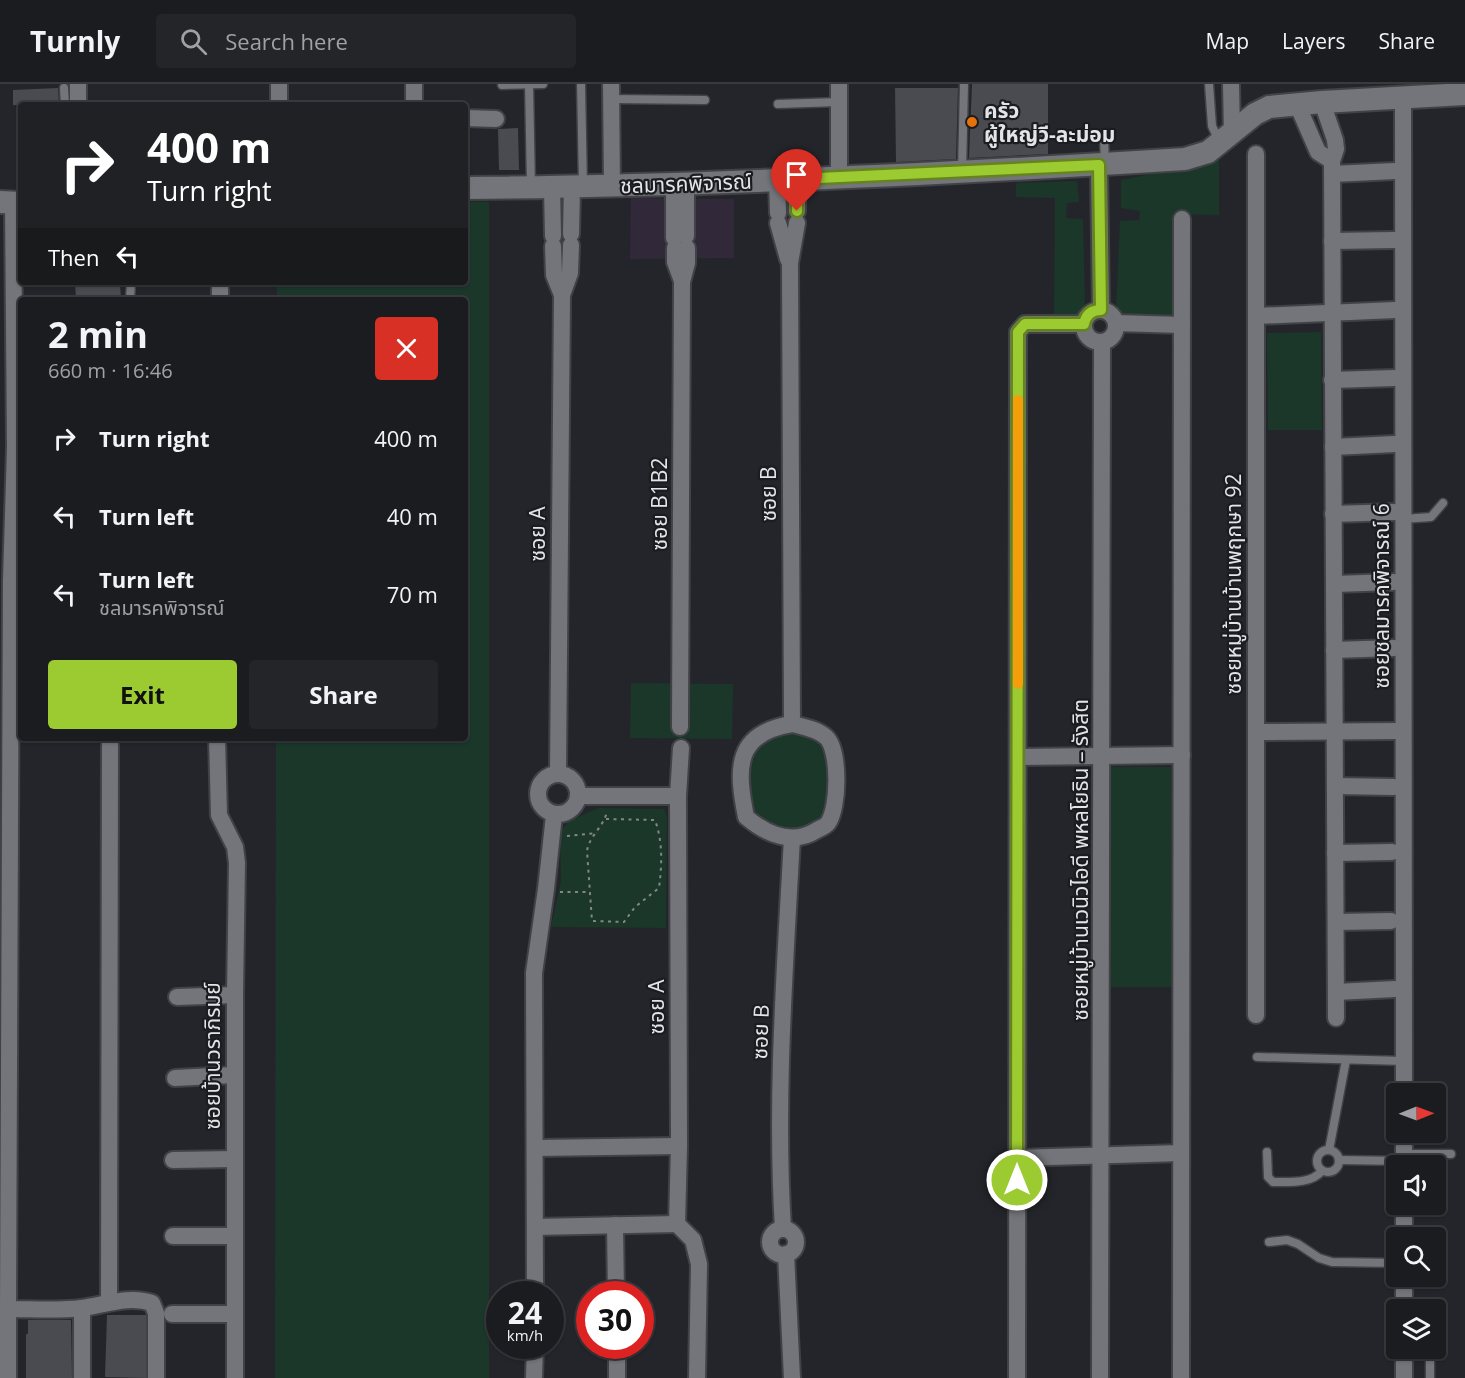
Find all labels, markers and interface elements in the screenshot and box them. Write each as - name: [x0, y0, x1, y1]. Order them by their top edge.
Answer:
- search box: [156, 14, 576, 68]
- text: Turnly: [30, 22, 120, 60]
- icon: search: [177, 25, 210, 58]
- text: Search here: [225, 26, 348, 56]
- text: Map: [1206, 27, 1249, 55]
- text: Layers: [1282, 27, 1346, 55]
- text: Share: [1379, 27, 1435, 55]
- place label: ครัว ผู้ใหญ่วี-ละม่อม: [984, 96, 1115, 148]
- marker: ครัว ผู้ใหญ่วี-ละม่อม: [965, 115, 979, 129]
- text: 400 m: [147, 118, 271, 175]
- icon: right: [48, 126, 126, 204]
- pin: [771, 149, 822, 211]
- icon: arrive: [780, 158, 813, 191]
- street label: ชลมารคพิจารณ์: [620, 167, 752, 199]
- text: Turn right: [147, 172, 272, 209]
- icon: left: [111, 240, 144, 273]
- text: Then: [48, 242, 99, 272]
- text: 2 min: [48, 310, 148, 359]
- button: close: [375, 317, 438, 380]
- text: 660 m · 16:46: [48, 357, 173, 384]
- icon: right: [48, 422, 81, 455]
- text: Turn right: [99, 423, 210, 453]
- text: 400 m: [374, 423, 438, 453]
- street label: ซอย B1B2: [645, 458, 673, 550]
- street label: ซอย B: [754, 466, 782, 522]
- street label: ซอยหมู่บ้านบ้านพฤกษา 92: [1219, 474, 1247, 694]
- icon: left: [48, 500, 81, 533]
- text: Turn left: [99, 501, 194, 531]
- text: 40 m: [387, 501, 438, 531]
- street label: ซอยชลมารคพิจารณ์ 6: [1367, 503, 1395, 689]
- street label: ซอย A: [523, 506, 551, 561]
- text: Turn left: [99, 564, 194, 594]
- icon: left: [48, 578, 81, 611]
- text: 70 m: [387, 579, 438, 609]
- text: ชลมารคพิจารณ์: [99, 594, 224, 621]
- button: Exit: [48, 660, 237, 729]
- button: Share: [249, 660, 438, 729]
- street label: ซอยหมู่บ้านเวนิวไอดี พหลโยธิน – รังสิต: [1066, 699, 1094, 1021]
- street label: ซอย A: [642, 979, 670, 1034]
- street label: ซอยบ้านวราภิรมย์: [198, 982, 226, 1130]
- street label: ซอย B: [745, 1004, 775, 1060]
- north arrow: [1386, 1083, 1446, 1143]
- map controls: [1386, 1083, 1446, 1359]
- position arrow: [985, 1148, 1049, 1212]
- button: sound: [1386, 1155, 1446, 1215]
- button: search: [1386, 1227, 1446, 1287]
- speed limit sign: 30: [576, 1281, 654, 1359]
- text: 24: [508, 1292, 542, 1333]
- button: layers: [1386, 1299, 1446, 1359]
- text: km/h: [507, 1325, 543, 1345]

